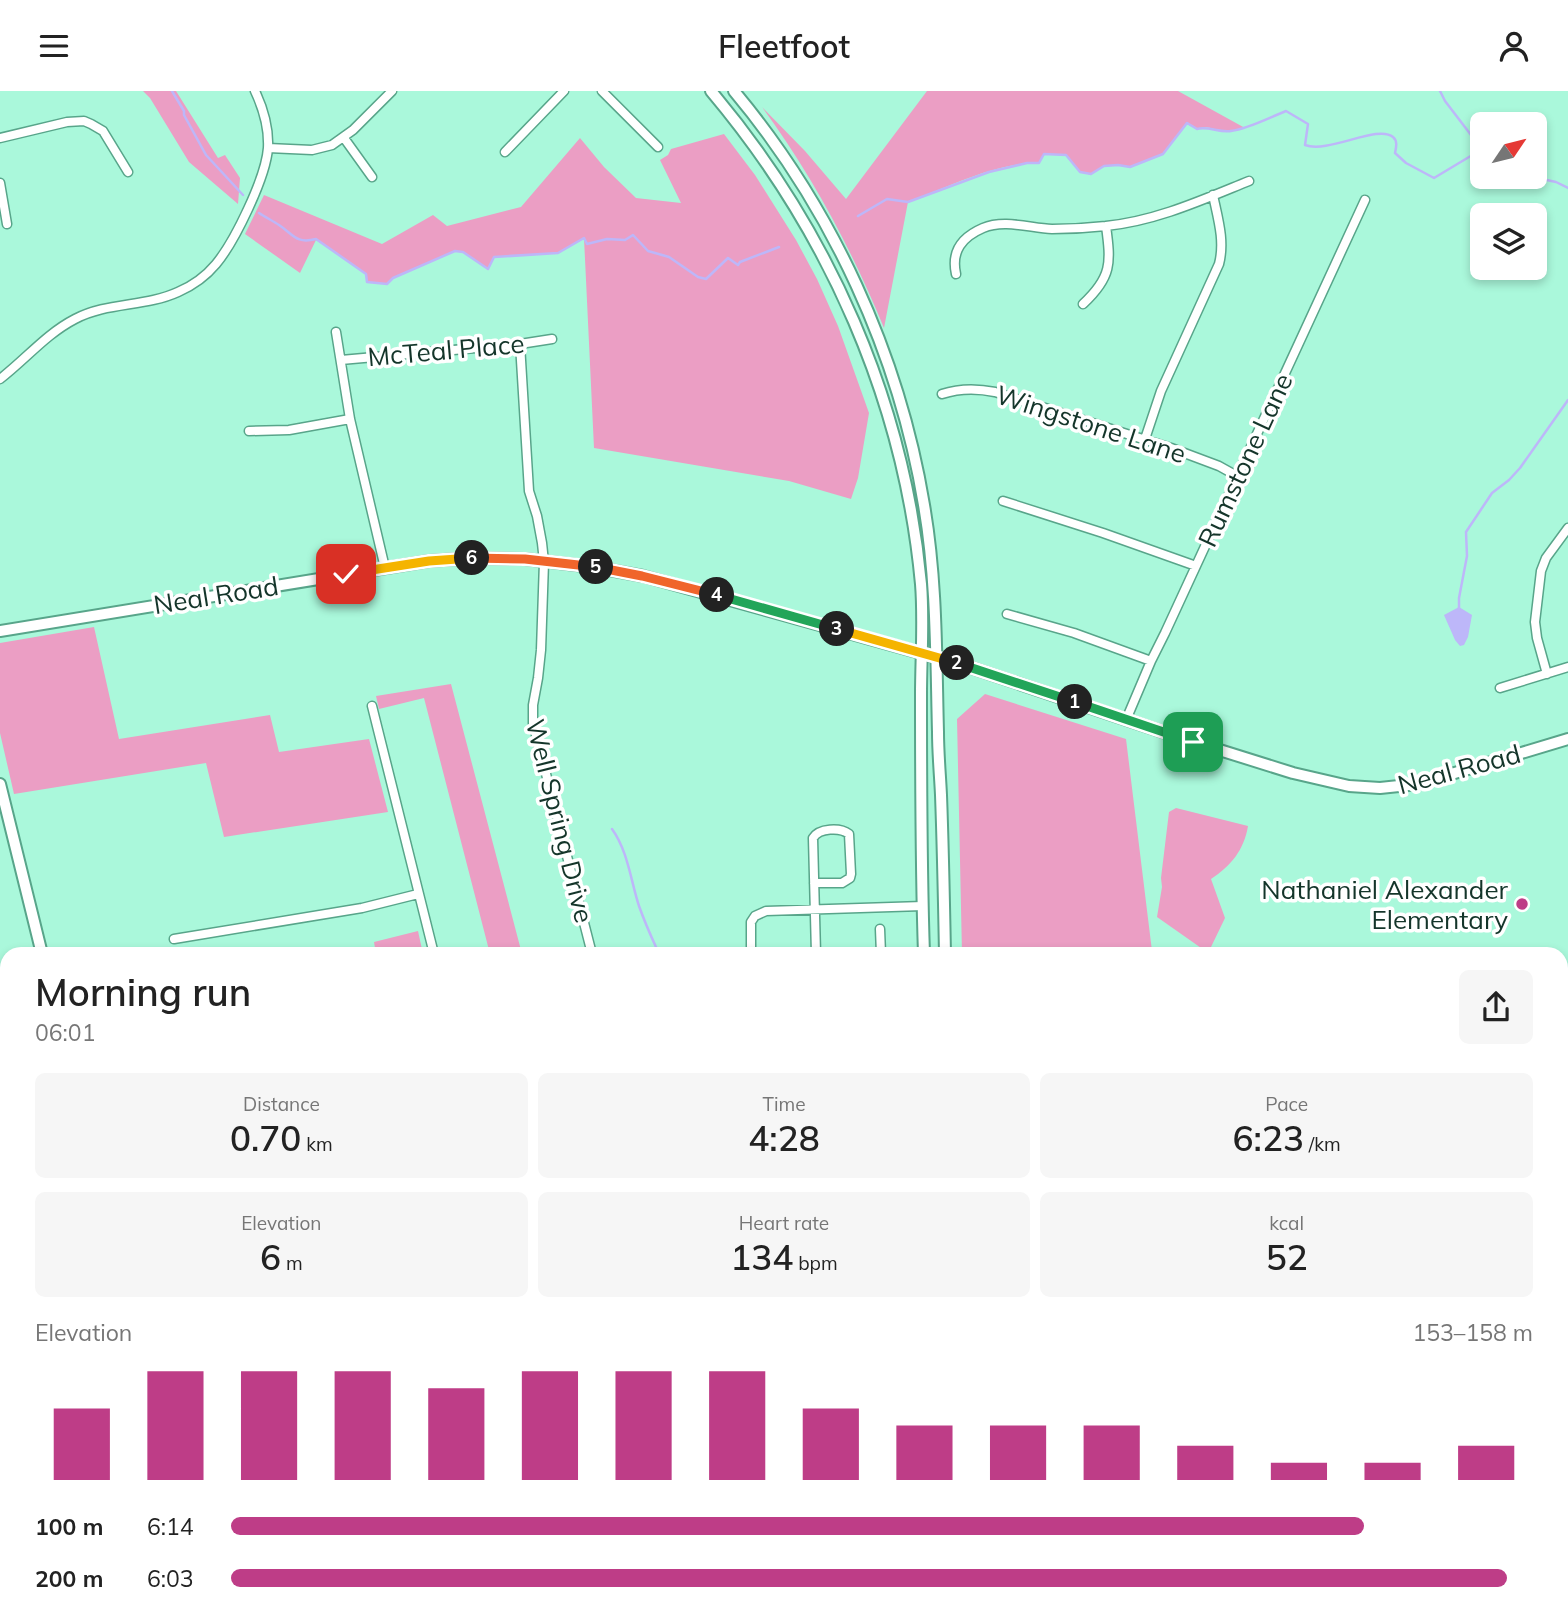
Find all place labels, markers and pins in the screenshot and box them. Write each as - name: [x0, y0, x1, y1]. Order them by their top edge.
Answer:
- pin: 6: [454, 540, 490, 575]
- pin: [316, 544, 376, 604]
- pin: 5: [578, 549, 614, 585]
- pin: 4: [700, 577, 734, 613]
- pin: 3: [820, 611, 854, 647]
- pin: 2: [940, 645, 974, 681]
- pin: 1: [1058, 685, 1092, 719]
- pin: [1163, 712, 1223, 772]
- place label: Nathaniel Alexander Elementary: [1261, 873, 1509, 936]
- marker: Nathaniel Alexander Elementary: [1514, 896, 1530, 912]

